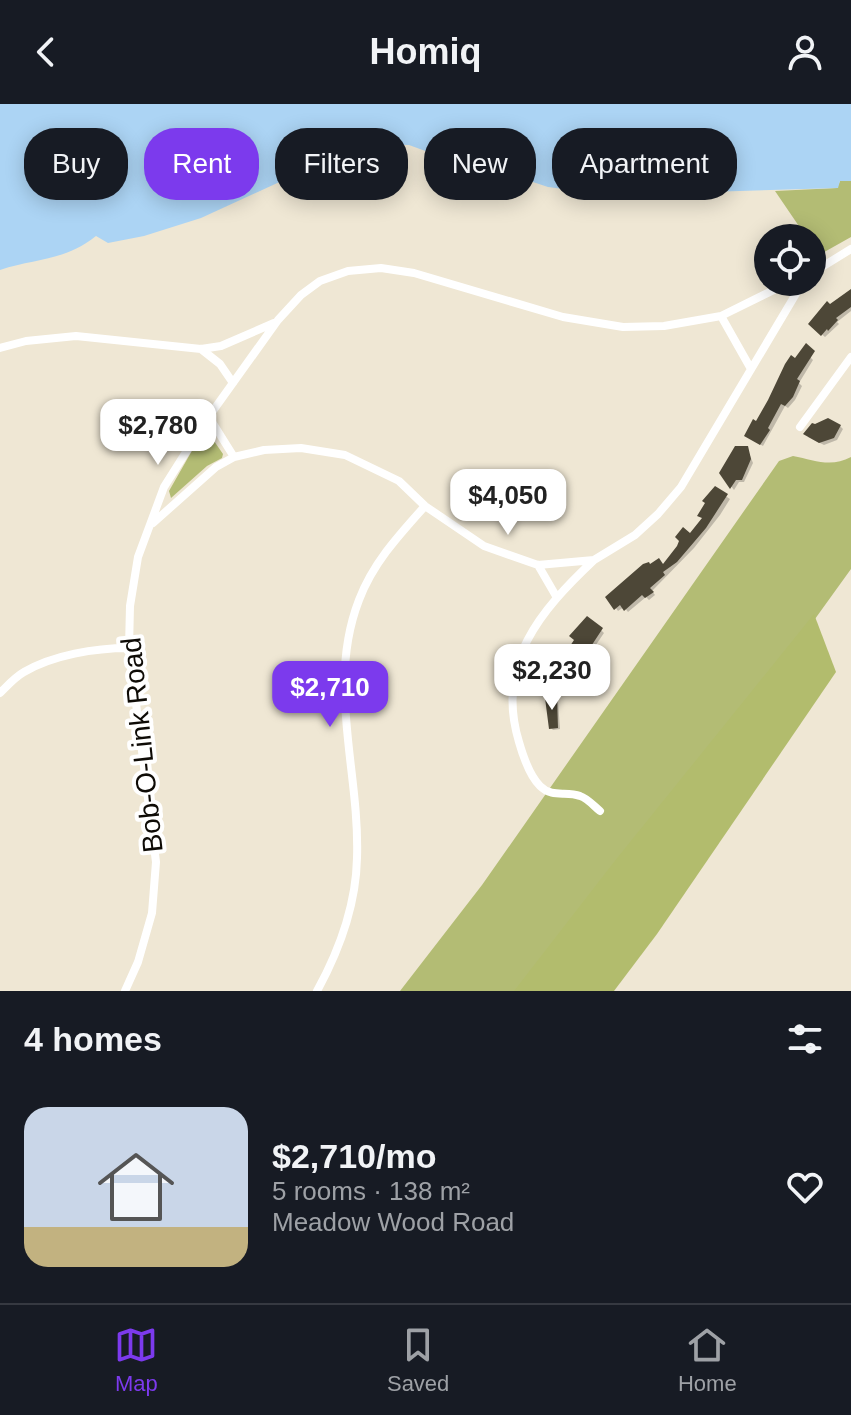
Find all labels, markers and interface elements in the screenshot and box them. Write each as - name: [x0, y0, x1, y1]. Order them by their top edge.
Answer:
- icon: back: [24, 30, 68, 74]
- icon: person: [783, 30, 827, 74]
- text: Homiq: [370, 31, 482, 72]
- chip: Buy: [24, 128, 128, 200]
- chip: Rent: [144, 128, 259, 200]
- chip: Filters: [275, 128, 408, 200]
- chip: New: [424, 128, 536, 200]
- chip: Apartment: [552, 128, 737, 200]
- map controls: [754, 224, 826, 296]
- button: locate: [754, 224, 826, 296]
- pin: $2,780: [93, 399, 223, 467]
- text: $2,780: [118, 410, 198, 440]
- pin: $4,050: [443, 469, 573, 537]
- text: $4,050: [468, 480, 548, 510]
- street label: Bob-O-Link Road: [115, 636, 169, 854]
- pin: $2,230: [487, 644, 617, 712]
- text: $2,230: [512, 655, 592, 685]
- pin: $2,710: [265, 661, 395, 729]
- text: $2,710: [290, 672, 370, 702]
- icon: filters: [783, 1017, 827, 1061]
- text: 4 homes: [24, 1020, 162, 1058]
- text: $2,710/mo: [272, 1137, 436, 1175]
- icon: home: [88, 1139, 184, 1235]
- icon: heart: [783, 1165, 827, 1209]
- text: 5 rooms · 138 m²: [272, 1176, 470, 1206]
- text: Meadow Wood Road: [272, 1207, 514, 1237]
- tab: Map: [114, 1323, 158, 1397]
- tab: Saved: [387, 1323, 449, 1397]
- tab: Home: [678, 1323, 737, 1397]

